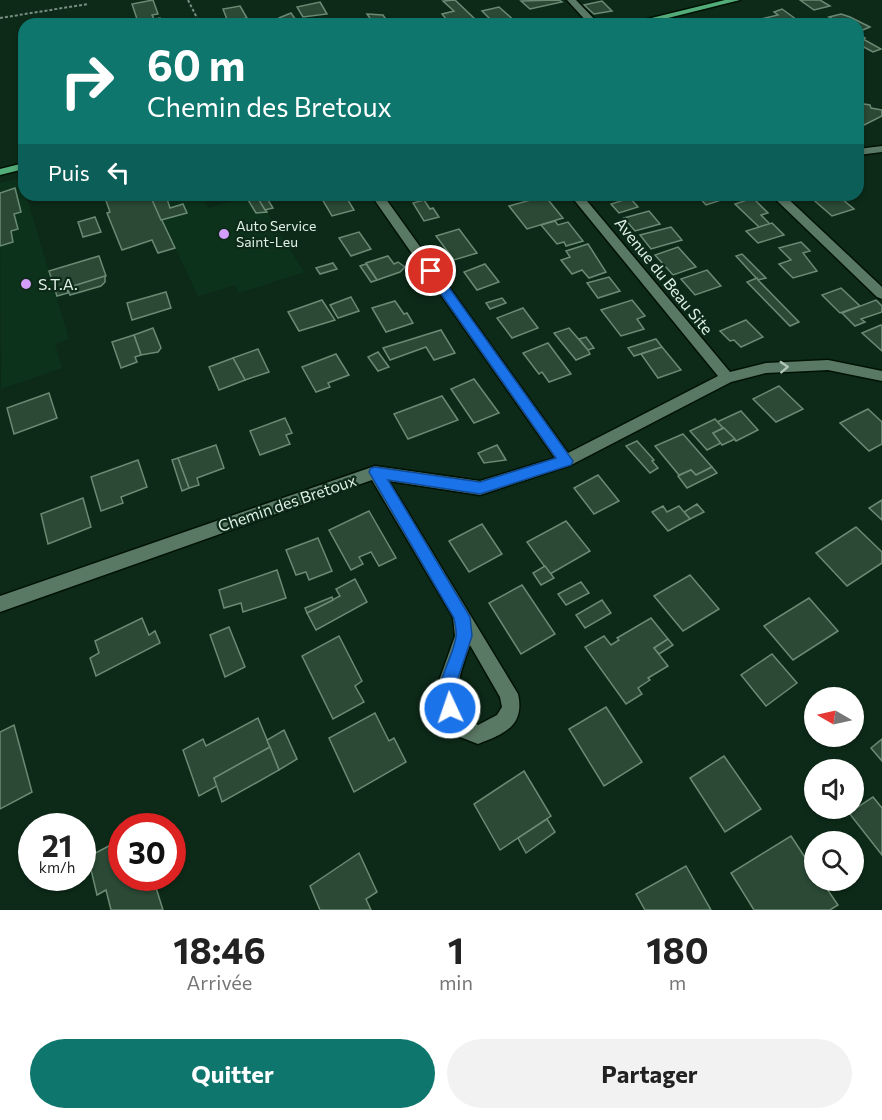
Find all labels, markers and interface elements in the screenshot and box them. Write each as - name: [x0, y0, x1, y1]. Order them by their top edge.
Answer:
- text: 60 m: [147, 38, 246, 90]
- icon: right: [48, 42, 126, 120]
- text: Chemin des Bretoux: [147, 90, 392, 123]
- icon: left: [102, 156, 135, 189]
- text: Puis: [48, 159, 90, 186]
- street label: Avenue du Beau Site: [611, 213, 717, 338]
- place label: Auto Service Saint-Leu: [236, 217, 316, 250]
- marker: Auto Service Saint-Leu: [217, 227, 231, 241]
- pin: [405, 245, 456, 296]
- icon: arrive: [414, 254, 447, 287]
- place label: S.T.A.: [38, 274, 78, 293]
- marker: S.T.A.: [19, 277, 33, 291]
- one-way arrow: [779, 361, 788, 374]
- street label: Chemin des Bretoux: [215, 470, 359, 535]
- position arrow: [418, 676, 482, 740]
- north arrow: [804, 687, 864, 747]
- map controls: [804, 687, 864, 891]
- button: sound: [804, 759, 864, 819]
- speed limit sign: 30: [108, 813, 186, 891]
- text: 21: [42, 826, 72, 863]
- button: search: [804, 831, 864, 891]
- text: km/h: [39, 858, 75, 876]
- text: 18:46: [173, 927, 266, 971]
- text: 1: [448, 927, 464, 971]
- text: 180: [646, 927, 709, 971]
- text: Arrivée: [186, 970, 252, 994]
- text: min: [439, 970, 473, 994]
- text: m: [669, 970, 686, 994]
- button: Quitter: [30, 1039, 435, 1108]
- button: Partager: [447, 1039, 852, 1108]

